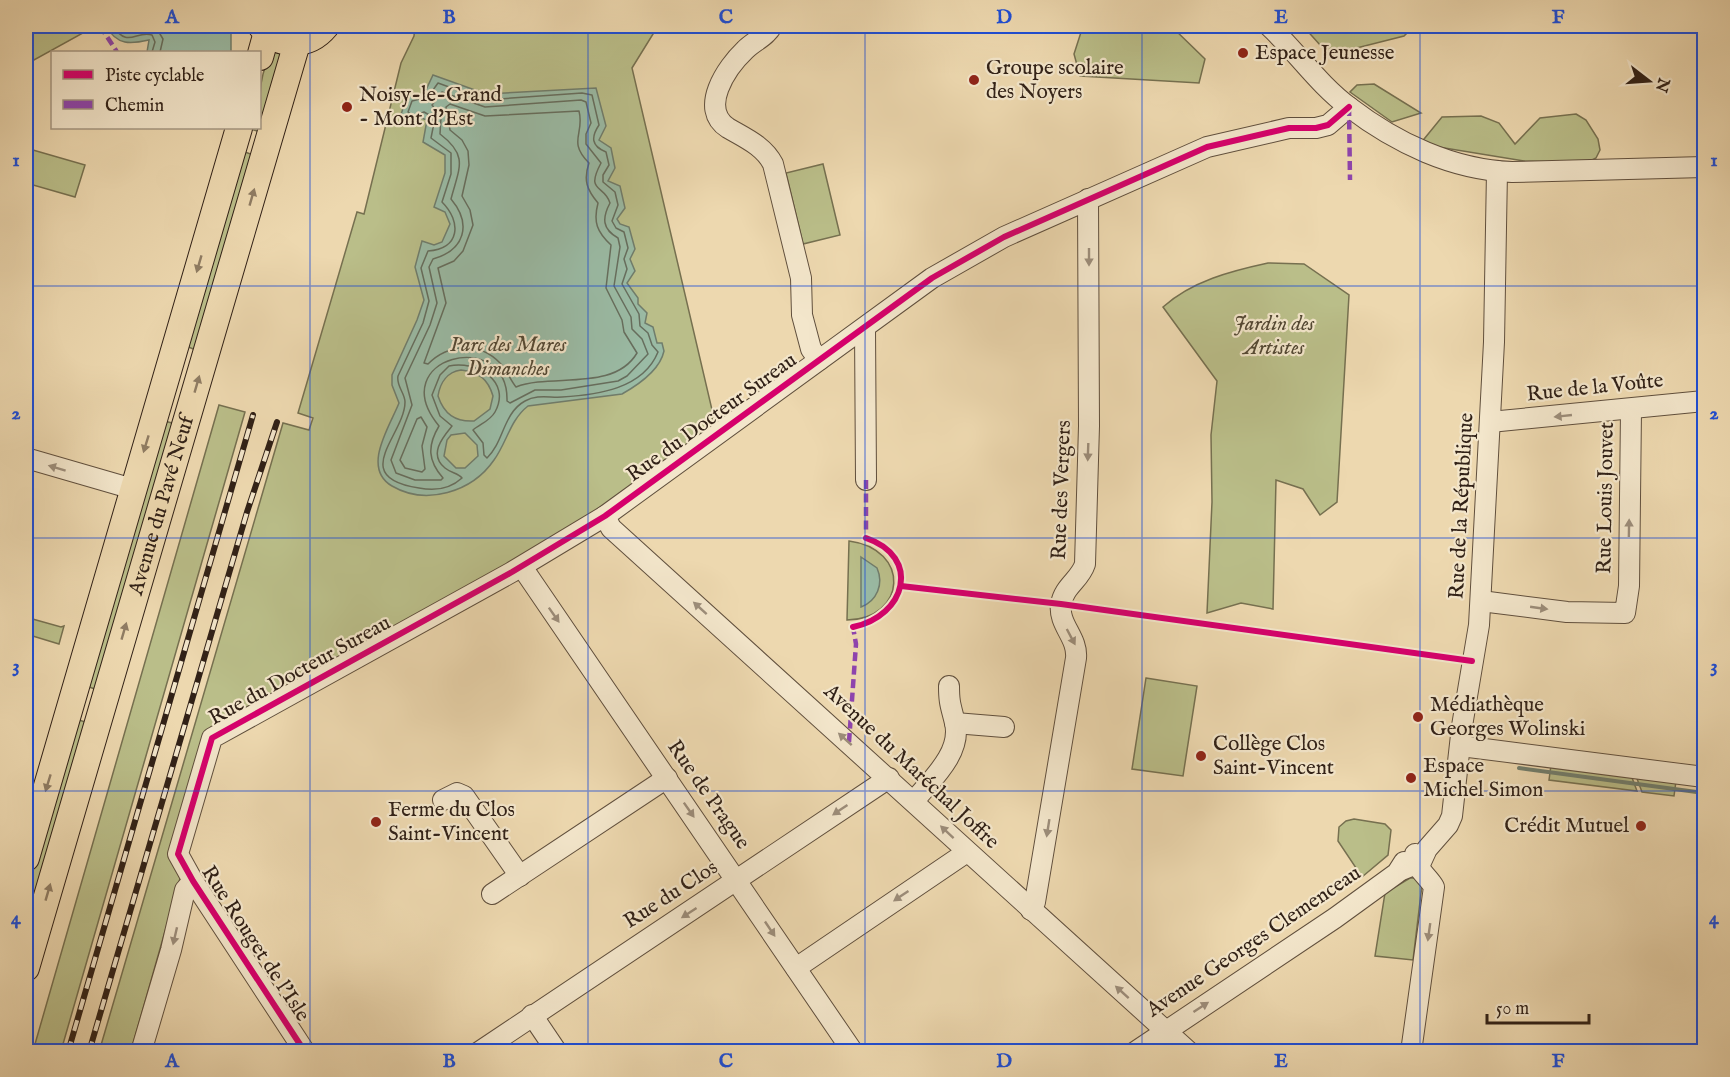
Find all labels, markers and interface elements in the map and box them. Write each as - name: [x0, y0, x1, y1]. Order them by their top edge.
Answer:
- text: A: [164, 5, 180, 30]
- text: B: [442, 5, 456, 30]
- text: C: [719, 5, 733, 30]
- text: D: [996, 5, 1012, 30]
- text: E: [1274, 5, 1288, 30]
- text: F: [1552, 5, 1565, 30]
- place label: Espace Jeunesse: [1255, 40, 1395, 67]
- marker: Espace Jeunesse: [1236, 46, 1250, 60]
- legend: [51, 51, 261, 129]
- north arrow: [1619, 51, 1679, 111]
- place label: Groupe scolaire des Noyers: [986, 55, 1124, 106]
- text: Piste cyclable: [105, 65, 204, 88]
- marker: Groupe scolaire des Noyers: [967, 73, 981, 87]
- text: N: [1650, 74, 1673, 94]
- place label: Noisy-le-Grand - Mont d'Est: [359, 82, 503, 133]
- text: Chemin: [105, 95, 164, 118]
- marker: Noisy-le-Grand - Mont d'Est: [340, 100, 354, 114]
- text: 1: [12, 148, 20, 173]
- text: 1: [1710, 148, 1718, 173]
- one-way arrow: [248, 188, 257, 206]
- one-way arrow: [1084, 248, 1094, 267]
- one-way arrow: [194, 255, 203, 273]
- park label: Jardin des Artistes: [1234, 311, 1315, 362]
- park label: Parc des Mares Dimanches: [450, 332, 567, 383]
- street label: Rue du Docteur Sureau: [622, 347, 802, 489]
- street label: Rue de la Voûte: [1525, 367, 1665, 409]
- one-way arrow: [193, 375, 202, 393]
- text: 2: [11, 401, 21, 426]
- text: 2: [1709, 401, 1719, 426]
- street label: Avenue du Pavé Neuf: [122, 409, 202, 599]
- one-way arrow: [1553, 411, 1572, 421]
- street label: Rue de la République: [1444, 412, 1480, 600]
- street label: Rue des Vergers: [1046, 420, 1078, 560]
- street label: Rue Louis Jouvet: [1591, 422, 1621, 574]
- one-way arrow: [141, 436, 150, 454]
- one-way arrow: [1084, 443, 1093, 462]
- one-way arrow: [48, 463, 66, 472]
- one-way arrow: [1625, 518, 1634, 537]
- one-way arrow: [693, 601, 708, 615]
- one-way arrow: [1529, 604, 1548, 613]
- one-way arrow: [548, 607, 560, 623]
- street label: Rue du Docteur Sureau: [204, 610, 396, 732]
- one-way arrow: [120, 622, 129, 640]
- one-way arrow: [1066, 628, 1076, 645]
- text: 3: [12, 654, 20, 679]
- text: 3: [1710, 654, 1718, 679]
- street label: Avenue du Maréchal Joffre: [817, 678, 1005, 856]
- place label: Médiathèque Georges Wolinski: [1430, 692, 1585, 743]
- marker: Médiathèque Georges Wolinski: [1411, 710, 1425, 724]
- place label: Collège Clos Saint-Vincent: [1213, 731, 1334, 782]
- one-way arrow: [838, 733, 853, 746]
- street label: Rue de Prague: [660, 735, 756, 855]
- marker: Collège Clos Saint-Vincent: [1194, 749, 1208, 763]
- place label: Espace Michel Simon: [1423, 753, 1543, 804]
- marker: Espace Michel Simon: [1404, 771, 1418, 785]
- one-way arrow: [43, 774, 52, 792]
- place label: Ferme du Clos Saint-Vincent: [388, 797, 515, 848]
- one-way arrow: [683, 802, 695, 818]
- one-way arrow: [833, 804, 849, 816]
- place label: Crédit Mutuel: [1504, 813, 1629, 840]
- marker: Ferme du Clos Saint-Vincent: [369, 815, 383, 829]
- one-way arrow: [1043, 818, 1052, 837]
- marker: Crédit Mutuel: [1634, 819, 1648, 833]
- one-way arrow: [939, 825, 954, 839]
- street label: Rue du Clos: [619, 855, 723, 935]
- street label: Avenue Georges Clemenceau: [1141, 860, 1366, 1024]
- street label: Rue Rouget de l'Isle: [195, 861, 316, 1027]
- one-way arrow: [44, 882, 53, 900]
- one-way arrow: [894, 890, 910, 902]
- text: 4: [11, 906, 22, 931]
- text: 4: [1709, 906, 1720, 931]
- one-way arrow: [680, 907, 697, 918]
- one-way arrow: [764, 921, 775, 937]
- one-way arrow: [1424, 923, 1433, 942]
- one-way arrow: [169, 927, 179, 945]
- one-way arrow: [1115, 986, 1130, 999]
- scale bar: [1487, 987, 1589, 1025]
- text: 50 m: [1496, 998, 1529, 1021]
- one-way arrow: [1192, 1001, 1209, 1012]
- text: A: [164, 1049, 180, 1074]
- text: B: [442, 1049, 456, 1074]
- text: C: [719, 1049, 733, 1074]
- text: D: [996, 1049, 1012, 1074]
- text: E: [1274, 1049, 1288, 1074]
- text: F: [1552, 1049, 1565, 1074]

